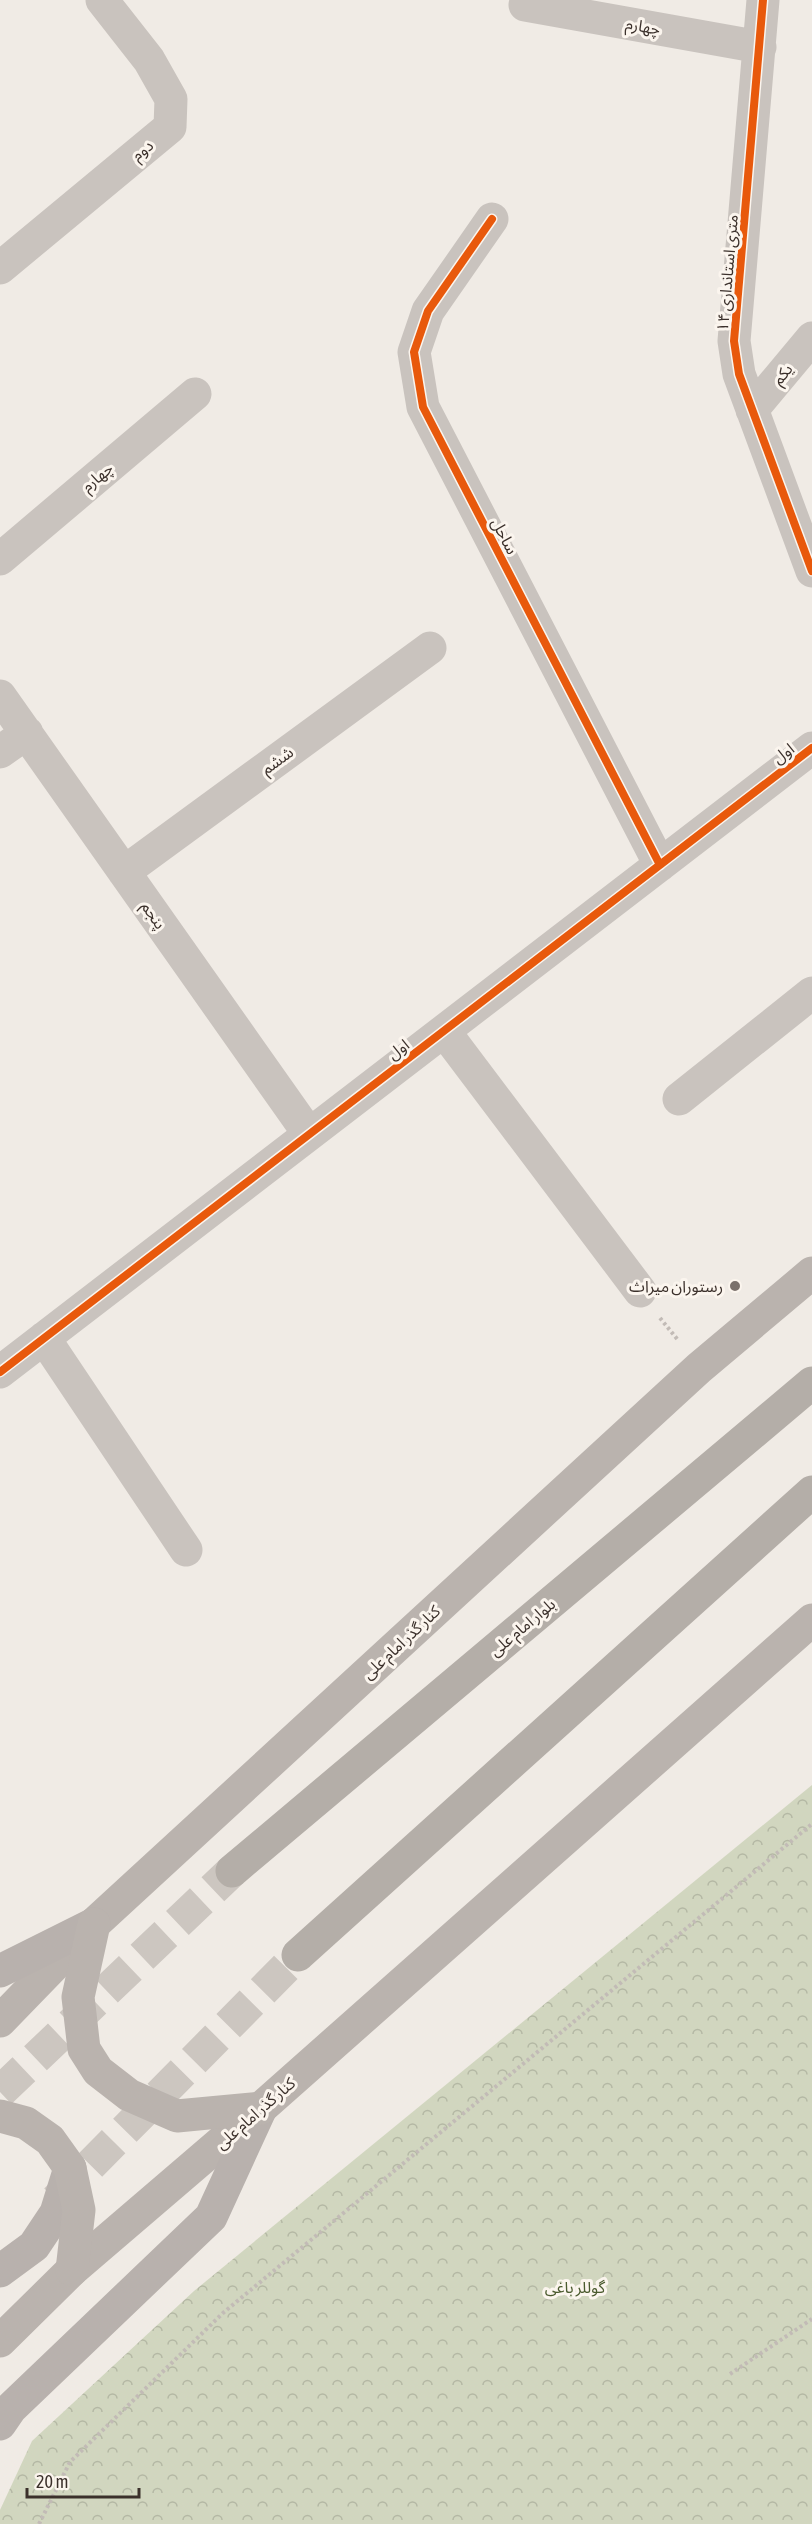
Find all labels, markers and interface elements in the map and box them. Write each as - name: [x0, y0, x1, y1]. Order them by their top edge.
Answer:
- street label: چهارم: [623, 14, 662, 42]
- street label: دوم: [128, 136, 159, 167]
- street label: ۱۴ متری استانداری: [713, 214, 742, 332]
- street label: یکم: [768, 360, 799, 391]
- street label: چهارم: [78, 459, 119, 498]
- street label: ساحل: [487, 515, 522, 558]
- street label: اول: [769, 739, 798, 768]
- street label: ششم: [257, 742, 299, 781]
- street label: پنجم: [135, 898, 170, 935]
- street label: اول: [384, 1035, 413, 1064]
- place label: رستوران میراث: [629, 1277, 723, 1296]
- marker: رستوران میراث: [728, 1279, 742, 1293]
- street label: بلوار امام علی: [486, 1594, 561, 1663]
- street label: کنار گذر امام علی: [359, 1601, 447, 1685]
- street label: کنار گذر امام علی: [212, 2073, 301, 2155]
- park label: گوللر باغی: [545, 2278, 606, 2297]
- scale bar: [27, 2461, 140, 2499]
- text: 20 m: [36, 2471, 68, 2492]

